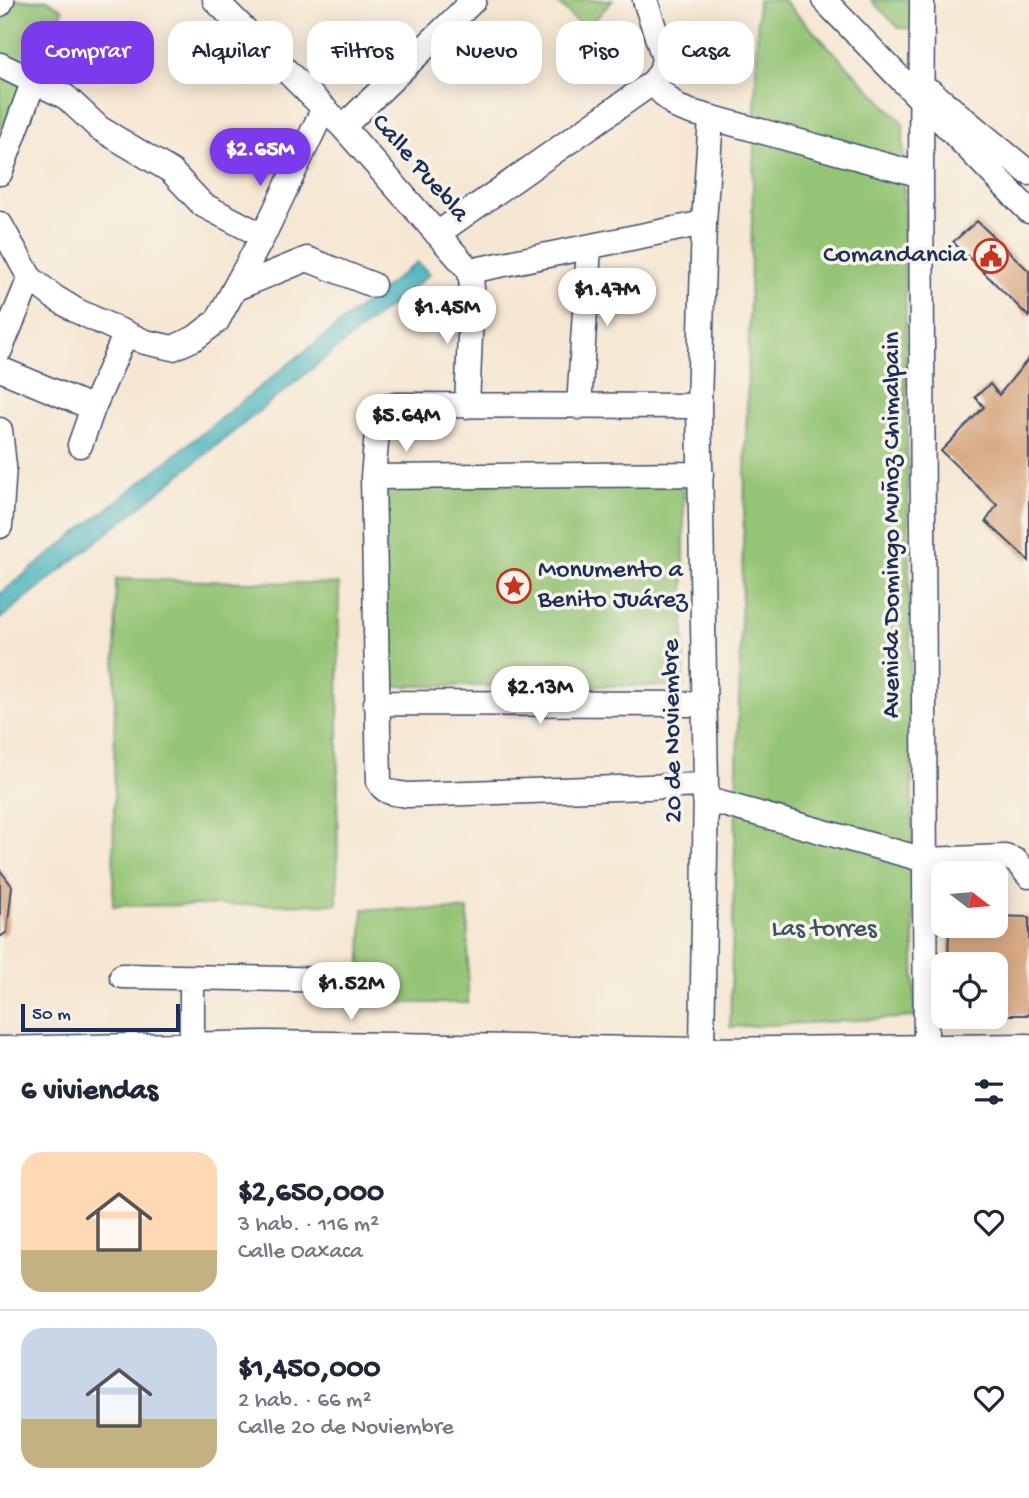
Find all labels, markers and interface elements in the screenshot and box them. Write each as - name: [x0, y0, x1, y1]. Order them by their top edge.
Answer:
- chip: Comprar: [21, 21, 154, 84]
- chip: Alquilar: [168, 21, 293, 84]
- chip: Filtros: [307, 21, 417, 84]
- chip: Nuevo: [431, 21, 542, 84]
- chip: Piso: [556, 21, 644, 84]
- chip: Casa: [658, 21, 754, 84]
- street label: Calle Puebla: [364, 108, 475, 231]
- pin: $2.65M: [203, 128, 317, 188]
- text: $2.65M: [226, 137, 294, 164]
- public building icon: Comandancia: [972, 237, 1010, 275]
- place label: Comandancia: [823, 241, 969, 272]
- pin: $1.47M: [550, 268, 664, 328]
- text: $1.47M: [574, 277, 640, 304]
- pin: $1.45M: [390, 286, 504, 346]
- text: $1.45M: [414, 295, 480, 322]
- street label: Avenida Domingo Muñoz Chimalpain: [878, 331, 909, 718]
- pin: $5.64M: [349, 394, 463, 454]
- text: $5.64M: [372, 403, 440, 430]
- place label: Monumento a Benito Juárez: [537, 556, 689, 617]
- place icon: Monumento a Benito Juárez: [495, 567, 533, 605]
- street label: 20 de Noviembre: [657, 638, 691, 823]
- pin: $2.13M: [483, 666, 597, 726]
- text: $2.13M: [507, 675, 573, 702]
- north arrow: [931, 861, 1008, 938]
- map controls: [931, 861, 1008, 1029]
- park label: Las torres: [771, 915, 878, 946]
- button: locate: [931, 952, 1008, 1029]
- pin: $1.52M: [294, 962, 408, 1022]
- text: $1.52M: [318, 971, 384, 998]
- scale bar: [21, 1001, 180, 1033]
- text: 50 m: [32, 1004, 71, 1027]
- icon: filters: [970, 1073, 1008, 1111]
- text: 6 viviendas: [21, 1075, 158, 1110]
- text: $2,650,000: [238, 1177, 384, 1212]
- icon: home: [77, 1180, 161, 1264]
- icon: heart: [970, 1203, 1008, 1241]
- text: 3 hab. · 116 m²: [238, 1212, 379, 1239]
- text: Calle Oaxaca: [238, 1239, 363, 1266]
- text: $1,450,000: [238, 1353, 381, 1388]
- icon: home: [77, 1356, 161, 1440]
- icon: heart: [970, 1379, 1008, 1417]
- text: 2 hab. · 66 m²: [238, 1388, 372, 1415]
- text: Calle 20 de Noviembre: [238, 1415, 454, 1442]

